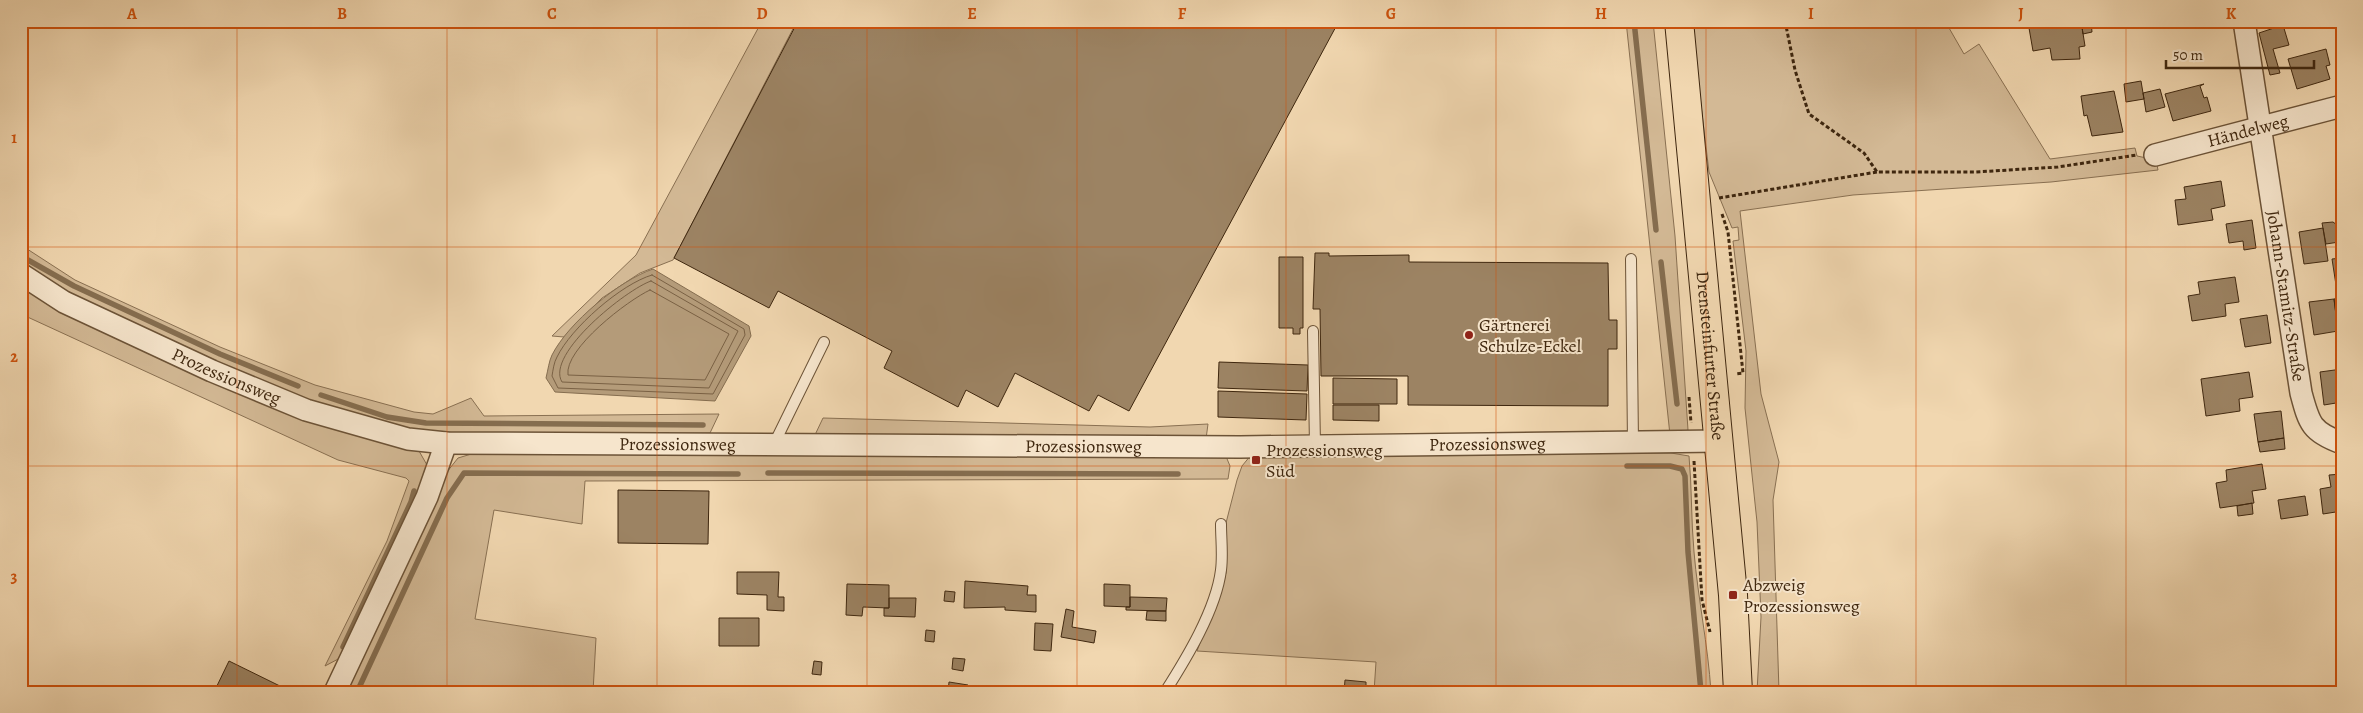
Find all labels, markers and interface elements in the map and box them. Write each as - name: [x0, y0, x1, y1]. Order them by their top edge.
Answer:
- text: A: [126, 3, 138, 25]
- text: B: [337, 3, 347, 25]
- text: C: [547, 3, 557, 25]
- text: D: [756, 3, 768, 25]
- text: E: [967, 3, 977, 25]
- text: F: [1178, 3, 1187, 25]
- text: G: [1386, 3, 1396, 25]
- text: H: [1595, 3, 1607, 25]
- text: I: [1808, 3, 1814, 25]
- text: J: [2018, 3, 2024, 25]
- text: K: [2226, 3, 2237, 25]
- scale bar: [2166, 38, 2313, 70]
- text: 50 m: [2173, 45, 2203, 65]
- street label: Händelweg: [2205, 109, 2291, 153]
- text: 1: [11, 127, 17, 149]
- street label: Johann-Stamitz-Straße: [2261, 208, 2311, 383]
- street label: Drensteinfurter Straße: [1691, 270, 1730, 441]
- place label: Gärtnerei Schulze-Eckel: [1479, 313, 1582, 358]
- marker: Gärtnerei Schulze-Eckel: [1463, 329, 1475, 341]
- street label: Prozessionsweg: [168, 342, 285, 410]
- text: 2: [10, 346, 18, 368]
- street label: Prozessionsweg: [1429, 431, 1546, 457]
- street label: Prozessionsweg: [619, 432, 736, 456]
- street label: Prozessionsweg: [1025, 434, 1142, 459]
- place label: Prozessionsweg Süd: [1266, 438, 1383, 483]
- marker: Prozessionsweg Süd: [1250, 454, 1262, 466]
- text: 3: [11, 566, 18, 588]
- place label: Abzweig Prozessionsweg: [1742, 573, 1860, 618]
- marker: Abzweig Prozessionsweg: [1727, 589, 1739, 601]

